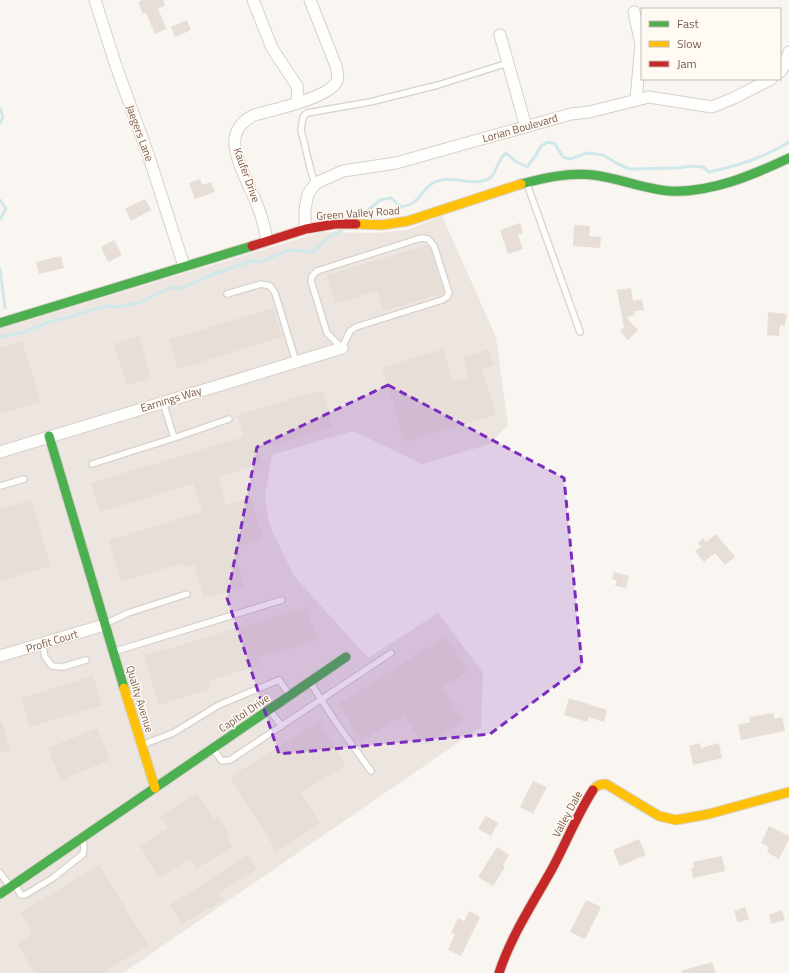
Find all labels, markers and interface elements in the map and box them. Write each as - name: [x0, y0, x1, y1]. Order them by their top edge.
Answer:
- legend: [641, 8, 781, 80]
- text: Fast: [677, 14, 700, 33]
- text: Slow: [677, 34, 702, 53]
- text: Jam: [677, 54, 697, 73]
- street label: Jaegers Lane: [122, 103, 158, 164]
- street label: Lorian Boulevard: [480, 110, 560, 146]
- street label: Kaufer Drive: [230, 145, 264, 205]
- street label: Green Valley Road: [316, 202, 400, 224]
- street label: Earnings Way: [138, 382, 204, 416]
- street label: Profit Court: [24, 625, 80, 656]
- street label: Quality Avenue: [122, 663, 158, 735]
- street label: Capitol Drive: [215, 690, 273, 736]
- street label: Valley Dale: [548, 788, 586, 840]

